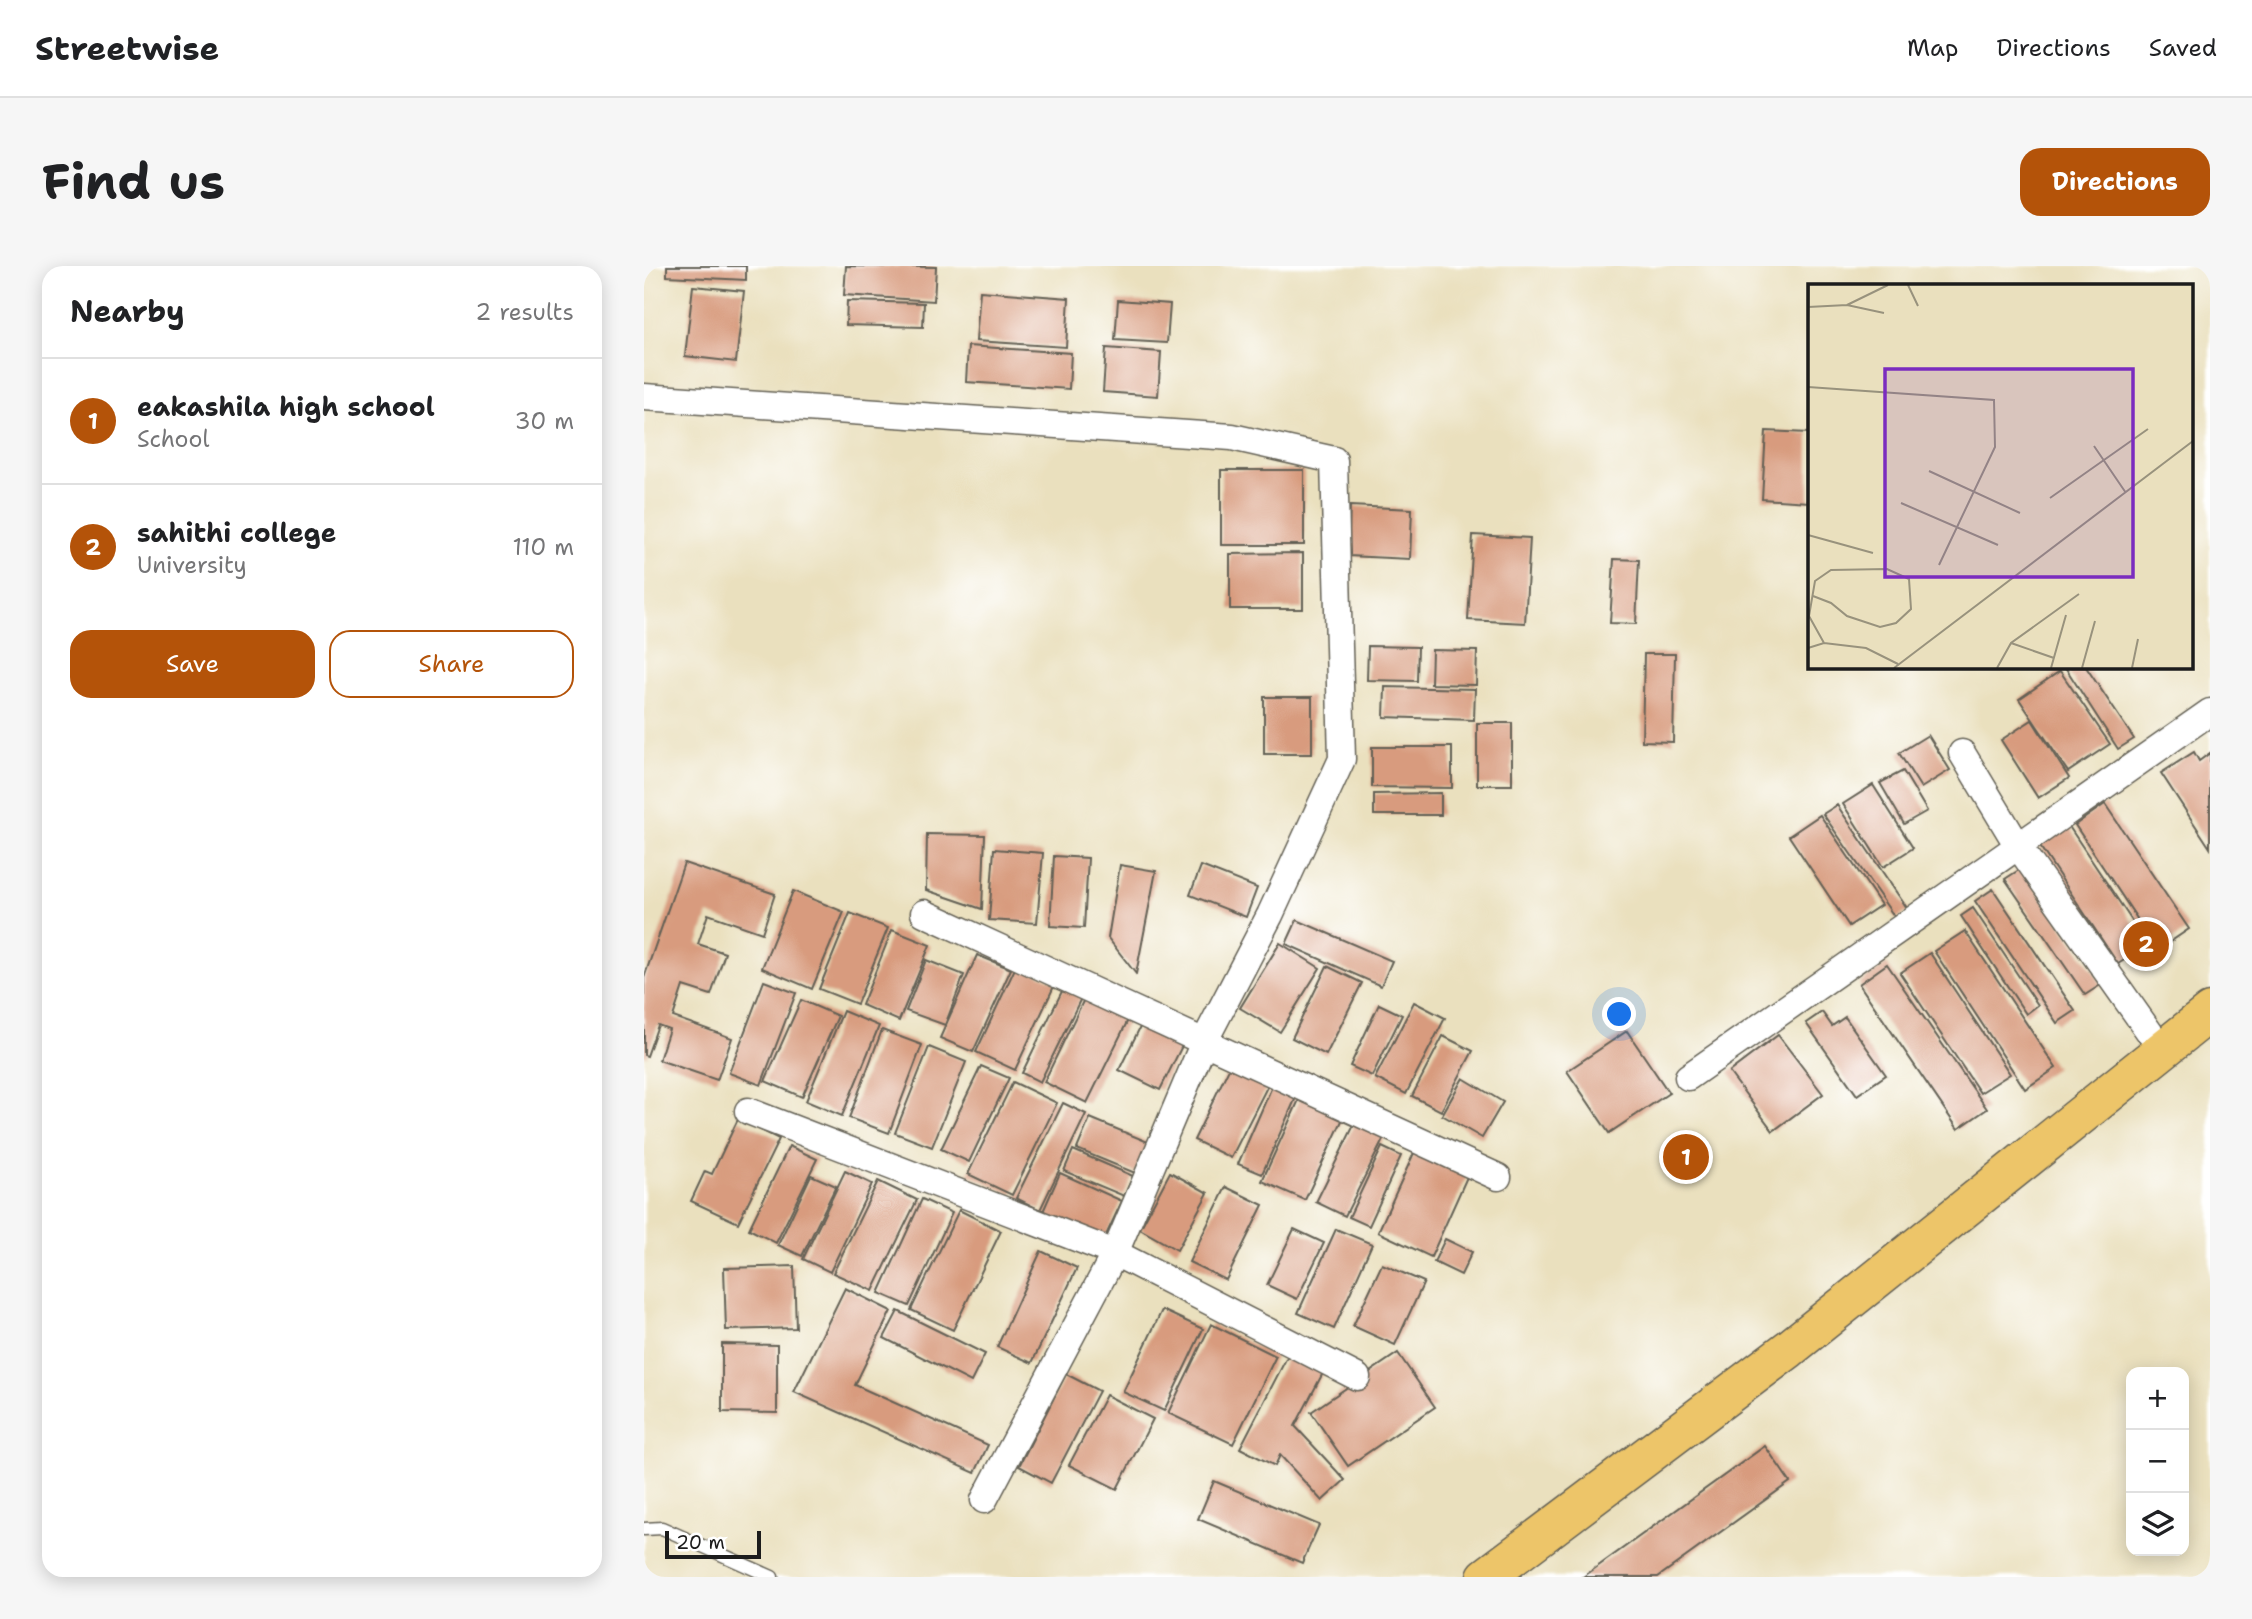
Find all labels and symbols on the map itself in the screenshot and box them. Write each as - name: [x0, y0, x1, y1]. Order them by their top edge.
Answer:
- inset map: [1808, 284, 2192, 668]
- pin: 2: [2123, 918, 2169, 970]
- your location: [1602, 997, 1636, 1031]
- pin: 1: [1663, 1131, 1709, 1183]
- scale bar: [665, 1528, 761, 1560]

